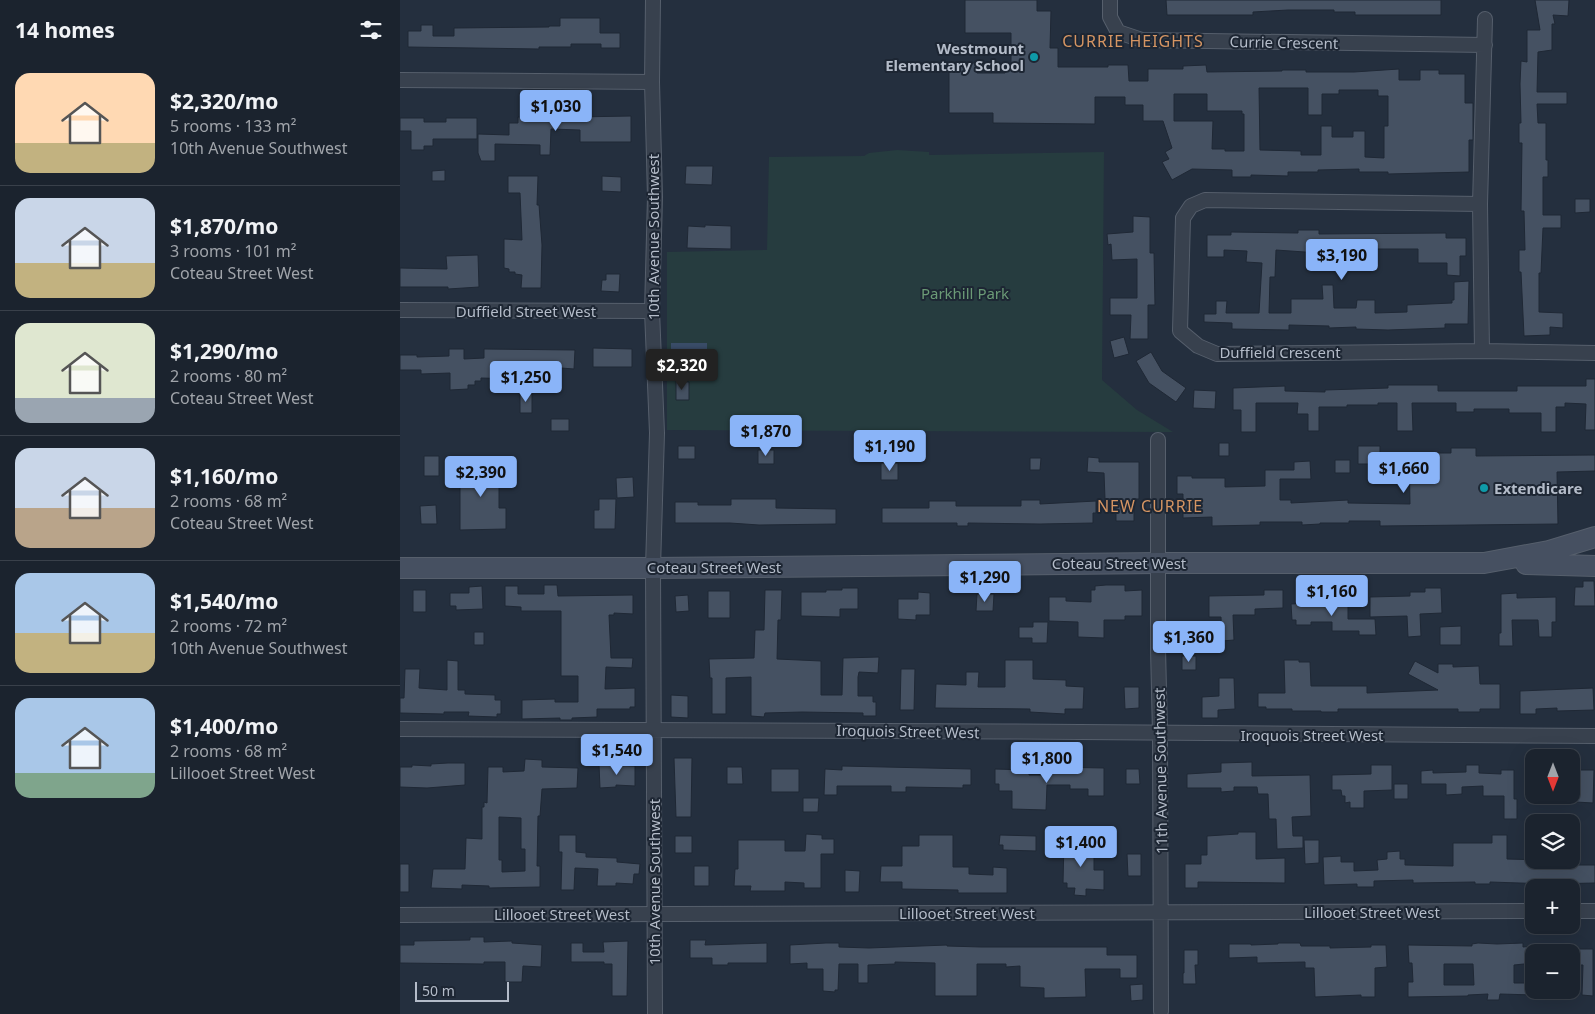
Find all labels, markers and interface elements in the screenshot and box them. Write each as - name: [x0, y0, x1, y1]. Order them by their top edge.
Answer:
- text: 14 homes: [15, 16, 115, 44]
- icon: filters: [357, 16, 385, 44]
- district label: CURRIE HEIGHTS: [1062, 30, 1204, 52]
- street label: Currie Crescent: [1229, 31, 1339, 53]
- place label: Westmount Elementary School: [885, 38, 1024, 75]
- marker: Westmount Elementary School: [1028, 51, 1040, 63]
- text: $2,320/mo: [170, 87, 278, 115]
- pin: $1,030: [515, 90, 597, 132]
- icon: home: [55, 93, 115, 153]
- text: $1,030: [531, 95, 581, 117]
- text: 5 rooms · 133 m²: [170, 115, 296, 137]
- text: 10th Avenue Southwest: [170, 137, 348, 159]
- street label: 10th Avenue Southwest: [643, 153, 663, 320]
- text: $1,870/mo: [170, 212, 278, 240]
- icon: home: [55, 218, 115, 278]
- pin: $3,190: [1301, 238, 1383, 281]
- text: 3 rooms · 101 m²: [170, 240, 296, 262]
- text: $3,190: [1317, 244, 1367, 266]
- text: Coteau Street West: [170, 262, 313, 284]
- park label: Parkhill Park: [921, 283, 1009, 303]
- street label: Duffield Street West: [456, 301, 597, 321]
- text: $1,290/mo: [170, 337, 278, 365]
- street label: Duffield Crescent: [1219, 342, 1341, 362]
- icon: home: [55, 343, 115, 403]
- pin: $2,320: [641, 348, 723, 391]
- text: $2,320: [657, 354, 707, 376]
- pin: $1,250: [485, 360, 567, 403]
- text: 2 rooms · 80 m²: [170, 365, 287, 387]
- text: $1,250: [501, 366, 551, 388]
- text: Coteau Street West: [170, 387, 313, 409]
- pin: $1,870: [725, 414, 807, 457]
- text: $1,870: [741, 420, 791, 442]
- pin: $1,190: [849, 430, 931, 472]
- text: $1,190: [865, 435, 915, 457]
- pin: $1,660: [1363, 452, 1445, 494]
- pin: $2,390: [440, 456, 522, 498]
- text: $1,660: [1379, 457, 1429, 479]
- text: $2,390: [456, 461, 506, 483]
- text: $1,160/mo: [170, 462, 278, 490]
- icon: home: [55, 468, 115, 528]
- place label: Extendicare: [1494, 478, 1582, 498]
- marker: Extendicare: [1478, 482, 1490, 494]
- text: 2 rooms · 68 m²: [170, 490, 287, 512]
- district label: NEW CURRIE: [1097, 495, 1203, 517]
- text: Coteau Street West: [170, 512, 313, 534]
- street label: Coteau Street West: [1052, 553, 1187, 573]
- street label: Coteau Street West: [647, 557, 782, 577]
- pin: $1,290: [944, 560, 1026, 603]
- text: $1,290: [960, 566, 1010, 588]
- pin: $1,160: [1291, 574, 1373, 617]
- text: $1,160: [1307, 580, 1357, 602]
- text: $1,540/mo: [170, 587, 278, 615]
- icon: home: [55, 593, 115, 653]
- text: 2 rooms · 72 m²: [170, 615, 287, 637]
- pin: $1,360: [1148, 620, 1230, 663]
- text: $1,360: [1164, 626, 1214, 648]
- text: 10th Avenue Southwest: [170, 637, 348, 659]
- street label: 11th Avenue Southwest: [1149, 687, 1171, 854]
- text: $1,400/mo: [170, 712, 278, 740]
- icon: home: [55, 718, 115, 778]
- street label: Iroquois Street West: [836, 720, 980, 742]
- street label: Iroquois Street West: [1240, 725, 1384, 745]
- pin: $1,540: [576, 734, 658, 776]
- text: $1,540: [592, 739, 642, 761]
- text: 2 rooms · 68 m²: [170, 740, 287, 762]
- pin: $1,800: [1006, 742, 1088, 784]
- text: $1,800: [1022, 747, 1072, 769]
- north arrow: [1525, 749, 1580, 804]
- map controls: [1525, 749, 1580, 999]
- text: Lillooet Street West: [170, 762, 315, 784]
- street label: 10th Avenue Southwest: [644, 798, 664, 965]
- button: layers: [1525, 814, 1580, 869]
- pin: $1,400: [1040, 826, 1122, 868]
- text: $1,400: [1056, 831, 1106, 853]
- button: +: [1525, 879, 1580, 934]
- street label: Lillooet Street West: [1304, 902, 1441, 922]
- street label: Lillooet Street West: [899, 903, 1036, 923]
- street label: Lillooet Street West: [494, 904, 631, 924]
- button: −: [1525, 944, 1580, 999]
- scale bar: [415, 979, 509, 1002]
- text: 50 m: [422, 981, 455, 1000]

